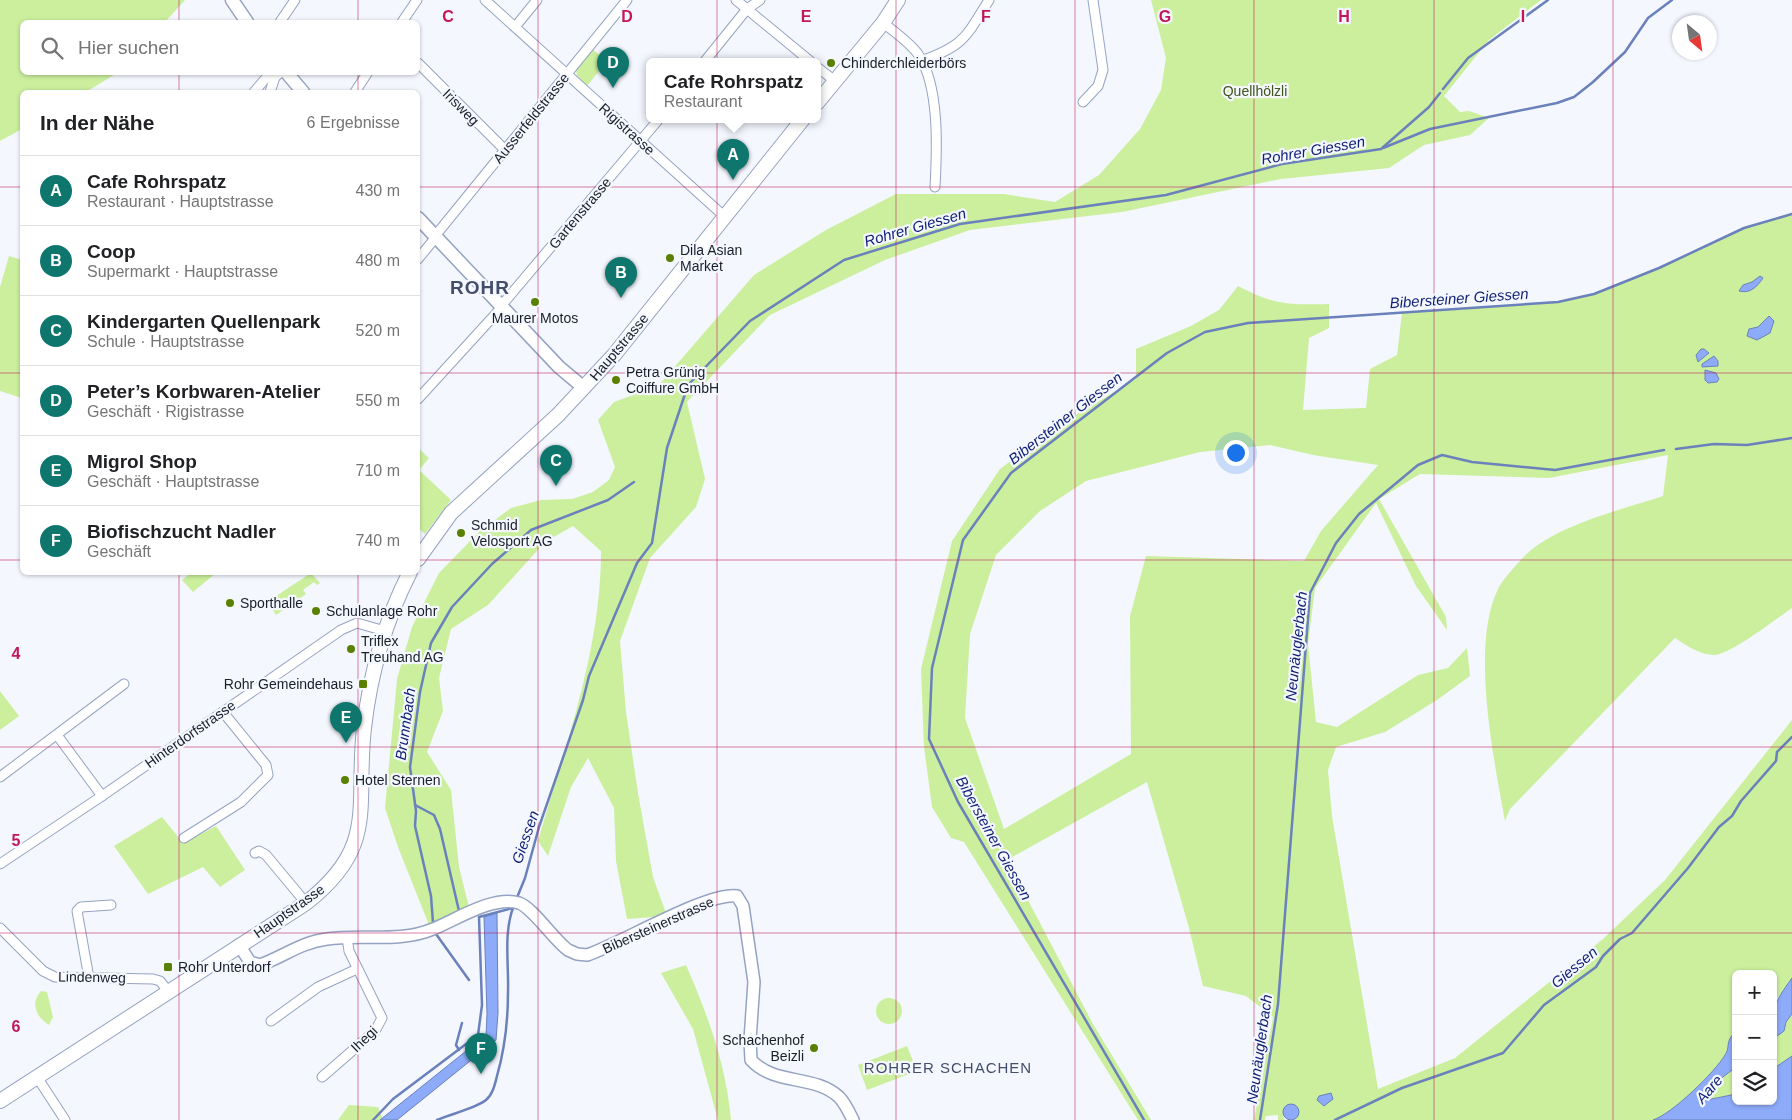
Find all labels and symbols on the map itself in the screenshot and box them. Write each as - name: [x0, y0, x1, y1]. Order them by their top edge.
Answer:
- text: C: [442, 8, 454, 25]
- text: D: [621, 8, 633, 25]
- text: E: [801, 8, 812, 25]
- text: F: [981, 8, 991, 25]
- text: G: [1159, 8, 1171, 25]
- text: H: [1338, 8, 1350, 25]
- text: I: [1521, 8, 1525, 25]
- north arrow: [1672, 15, 1717, 60]
- pin: D: [597, 47, 629, 88]
- place label: Chinderchleiderbörs: [841, 55, 966, 71]
- marker: Chinderchleiderbörs: [825, 57, 837, 69]
- street label: Ausserfeldstrasse: [490, 70, 572, 166]
- park label: Quellhölzli: [1223, 83, 1287, 99]
- street label: Irisweg: [440, 86, 482, 128]
- street label: Rigistrasse: [596, 100, 658, 158]
- water label: Rohrer Giessen: [1260, 133, 1366, 167]
- pin: A: [717, 139, 749, 180]
- street label: Gartenstrasse: [546, 174, 615, 252]
- water label: Rohrer Giessen: [862, 204, 968, 250]
- place label: Dila Asian Market: [680, 242, 742, 274]
- marker: Dila Asian Market: [664, 252, 676, 264]
- pin: B: [605, 257, 637, 298]
- district label: ROHR: [450, 277, 510, 298]
- water label: Bibersteiner Giessen: [1389, 285, 1529, 311]
- marker: Maurer Motos: [529, 296, 541, 308]
- place label: Maurer Motos: [492, 310, 578, 326]
- street label: Hauptstrasse: [586, 310, 652, 384]
- place label: Petra Grünig Coiffure GmbH: [626, 364, 719, 396]
- water label: Bibersteiner Giessen: [1005, 368, 1125, 468]
- marker: Petra Grünig Coiffure GmbH: [610, 374, 622, 386]
- your location: [1223, 440, 1249, 466]
- pin: C: [540, 445, 572, 486]
- place label: Schmid Velosport AG: [471, 517, 553, 549]
- marker: Schmid Velosport AG: [455, 527, 467, 539]
- water label: Neunäuglerbach: [1282, 590, 1310, 702]
- place label: Sporthalle: [240, 595, 303, 611]
- marker: Sporthalle: [224, 597, 236, 609]
- place label: Schulanlage Rohr: [326, 603, 438, 619]
- marker: Schulanlage Rohr: [310, 605, 322, 617]
- place label: Triflex Treuhand AG: [361, 633, 444, 665]
- marker: Triflex Treuhand AG: [345, 643, 357, 655]
- text: 4: [12, 645, 21, 662]
- place label: Rohr Gemeindehaus: [224, 676, 353, 692]
- marker: Rohr Gemeindehaus: [357, 678, 369, 690]
- water label: Brunnbach: [392, 687, 418, 761]
- street label: Hinterdorfstrasse: [142, 697, 238, 771]
- pin: E: [330, 702, 362, 743]
- place label: Hotel Sternen: [355, 772, 441, 788]
- water label: Bibersteiner Giessen: [953, 773, 1035, 903]
- marker: Hotel Sternen: [339, 774, 351, 786]
- water label: Giessen: [508, 808, 542, 866]
- text: 5: [12, 832, 21, 849]
- street label: Hauptstrasse: [251, 881, 328, 941]
- street label: Bibersteinerstrasse: [600, 893, 716, 957]
- water label: Giessen: [1547, 943, 1601, 991]
- place label: Rohr Unterdorf: [178, 959, 271, 975]
- marker: Rohr Unterdorf: [162, 961, 174, 973]
- street label: Lindenweg: [58, 968, 126, 986]
- water label: Neunäuglerbach: [1243, 993, 1275, 1105]
- text: 6: [12, 1018, 21, 1035]
- street label: Ihegi: [348, 1023, 380, 1055]
- place label: Schachenhof Beizli: [722, 1032, 804, 1064]
- pin: F: [465, 1033, 497, 1074]
- marker: Schachenhof Beizli: [808, 1042, 820, 1054]
- district label: ROHRER SCHACHEN: [864, 1059, 1032, 1076]
- water label: Aare: [1692, 1071, 1726, 1107]

